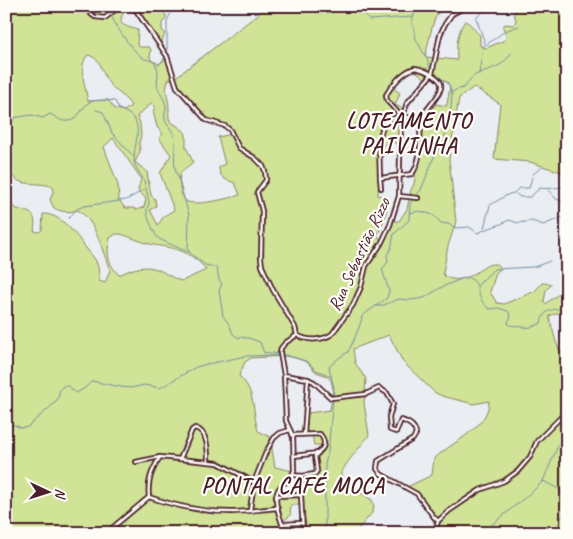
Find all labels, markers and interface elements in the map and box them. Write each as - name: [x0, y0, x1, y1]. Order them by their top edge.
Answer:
- district label: LOTEAMENTO PAIVINHA: [346, 107, 474, 160]
- street label: Rua Sebastião Rizzo: [323, 192, 395, 314]
- north arrow: [22, 466, 72, 516]
- district label: PONTAL CAFÉ MOCA: [201, 471, 385, 500]
- text: N: [52, 488, 69, 500]

